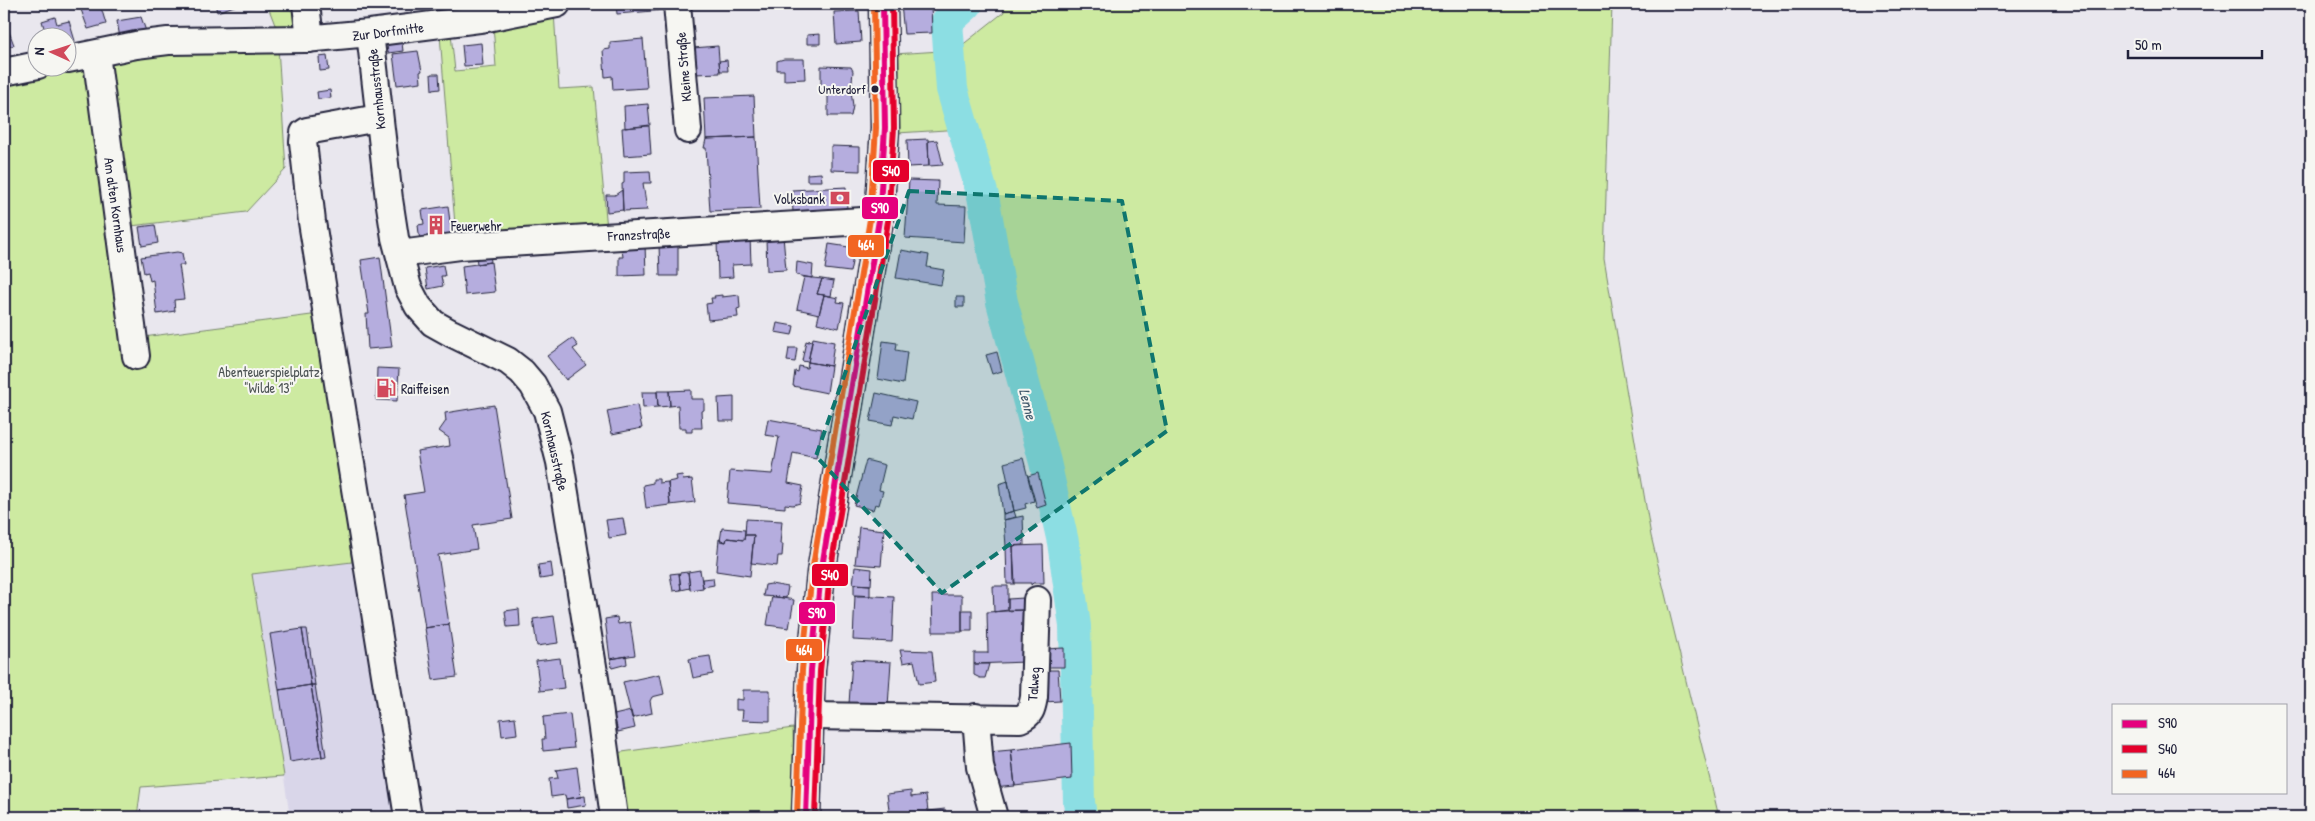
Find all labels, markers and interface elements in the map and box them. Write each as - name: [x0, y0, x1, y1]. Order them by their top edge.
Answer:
- street label: Zur Dorfmitte: [351, 17, 425, 45]
- north arrow: [28, 28, 78, 78]
- scale bar: [2128, 28, 2261, 60]
- street label: Kleine Straße: [670, 31, 697, 103]
- text: 50 m: [2135, 34, 2162, 55]
- text: N: [29, 47, 48, 56]
- street label: Kornhausstraße: [362, 47, 391, 130]
- place label: Unterdorf: [818, 80, 866, 98]
- marker: Unterdorf: [870, 84, 880, 94]
- street label: Am alten Kornhaus: [100, 156, 132, 254]
- line badge: S40: [872, 159, 910, 183]
- text: S40: [882, 161, 901, 180]
- bank icon: Volksbank: [829, 187, 851, 209]
- place label: Volksbank: [773, 189, 825, 208]
- line badge: S90: [861, 196, 899, 220]
- text: S90: [871, 198, 890, 217]
- building icon: Feuerwehr: [425, 214, 447, 236]
- place label: Feuerwehr: [450, 216, 502, 235]
- street label: Franzstraße: [606, 223, 671, 246]
- line badge: 464: [847, 234, 885, 258]
- text: 464: [858, 235, 875, 254]
- park label: Abenteuerspielplatz "Wilde 13": [218, 362, 320, 397]
- fuel station icon: Raiffeisen: [375, 377, 397, 399]
- place label: Raiffeisen: [401, 379, 449, 398]
- water label: Lenne: [1014, 386, 1042, 423]
- street label: Kornhausstraße: [536, 409, 573, 493]
- line badge: S40: [811, 563, 849, 587]
- text: S40: [821, 565, 840, 584]
- line badge: S90: [798, 601, 836, 625]
- text: S90: [808, 603, 827, 622]
- line badge: 464: [785, 638, 823, 662]
- text: 464: [796, 640, 813, 659]
- street label: Talweg: [1022, 666, 1045, 702]
- legend: [2112, 704, 2288, 794]
- text: S90: [2158, 712, 2177, 733]
- text: S40: [2158, 738, 2178, 759]
- text: 464: [2158, 762, 2176, 783]

